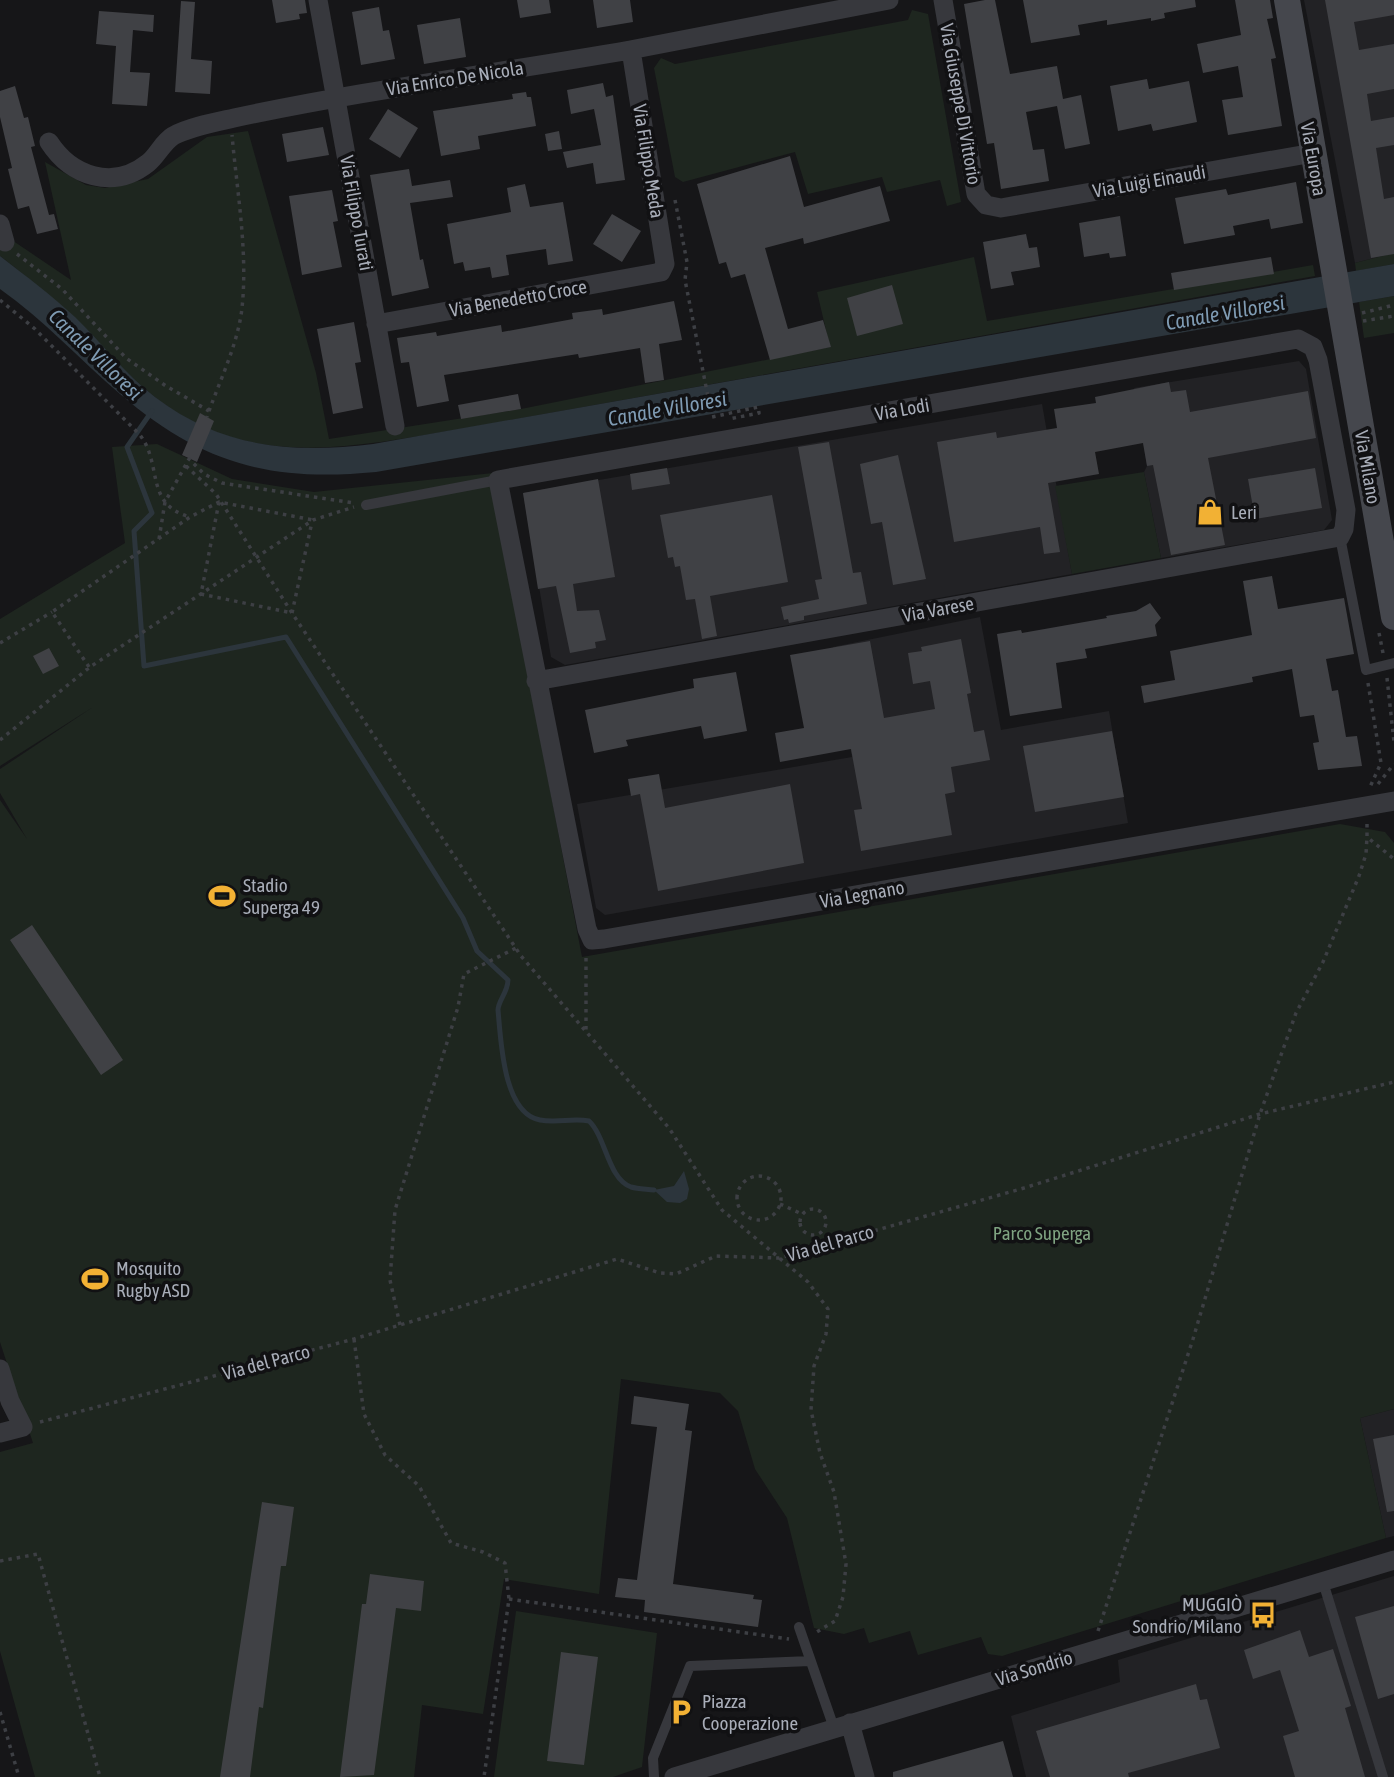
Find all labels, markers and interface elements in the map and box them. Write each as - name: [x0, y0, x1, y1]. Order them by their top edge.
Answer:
- street label: Via Giuseppe Di Vittorio: [936, 22, 986, 186]
- street label: Via Enrico De Nicola: [385, 56, 525, 100]
- street label: Via Filippo Meda: [629, 102, 669, 220]
- street label: Via Europa: [1297, 120, 1331, 198]
- street label: Via Filippo Turati: [336, 154, 378, 272]
- street label: Via Luigi Einaudi: [1091, 160, 1207, 202]
- street label: Via Benedetto Croce: [448, 275, 588, 321]
- water label: Canale Villoresi: [1164, 290, 1286, 334]
- water label: Canale Villoresi: [45, 304, 148, 404]
- water label: Canale Villoresi: [606, 386, 728, 430]
- street label: Via Lodi: [873, 393, 931, 425]
- street label: Via Milano: [1351, 429, 1385, 506]
- shop icon: Leri: [1195, 497, 1225, 527]
- place label: Leri: [1231, 501, 1257, 523]
- street label: Via Varese: [901, 592, 975, 626]
- place label: Stadio Superga 49: [243, 874, 320, 918]
- street label: Via Legnano: [818, 876, 906, 912]
- sports icon: Stadio Superga 49: [207, 881, 237, 911]
- street label: Via del Parco: [784, 1220, 876, 1266]
- park label: Parco Superga: [993, 1222, 1091, 1244]
- place label: Mosquito Rugby ASD: [116, 1257, 190, 1301]
- sports icon: Mosquito Rugby ASD: [80, 1264, 110, 1294]
- street label: Via del Parco: [220, 1340, 312, 1384]
- place label: MUGGIÒ Sondrio/Milano: [1132, 1593, 1242, 1637]
- bus stop icon: MUGGIÒ Sondrio/Milano: [1248, 1600, 1278, 1630]
- street label: Via Sondrio: [993, 1646, 1075, 1690]
- place label: Piazza Cooperazione: [702, 1690, 798, 1734]
- parking icon: Piazza Cooperazione: [666, 1697, 696, 1727]

